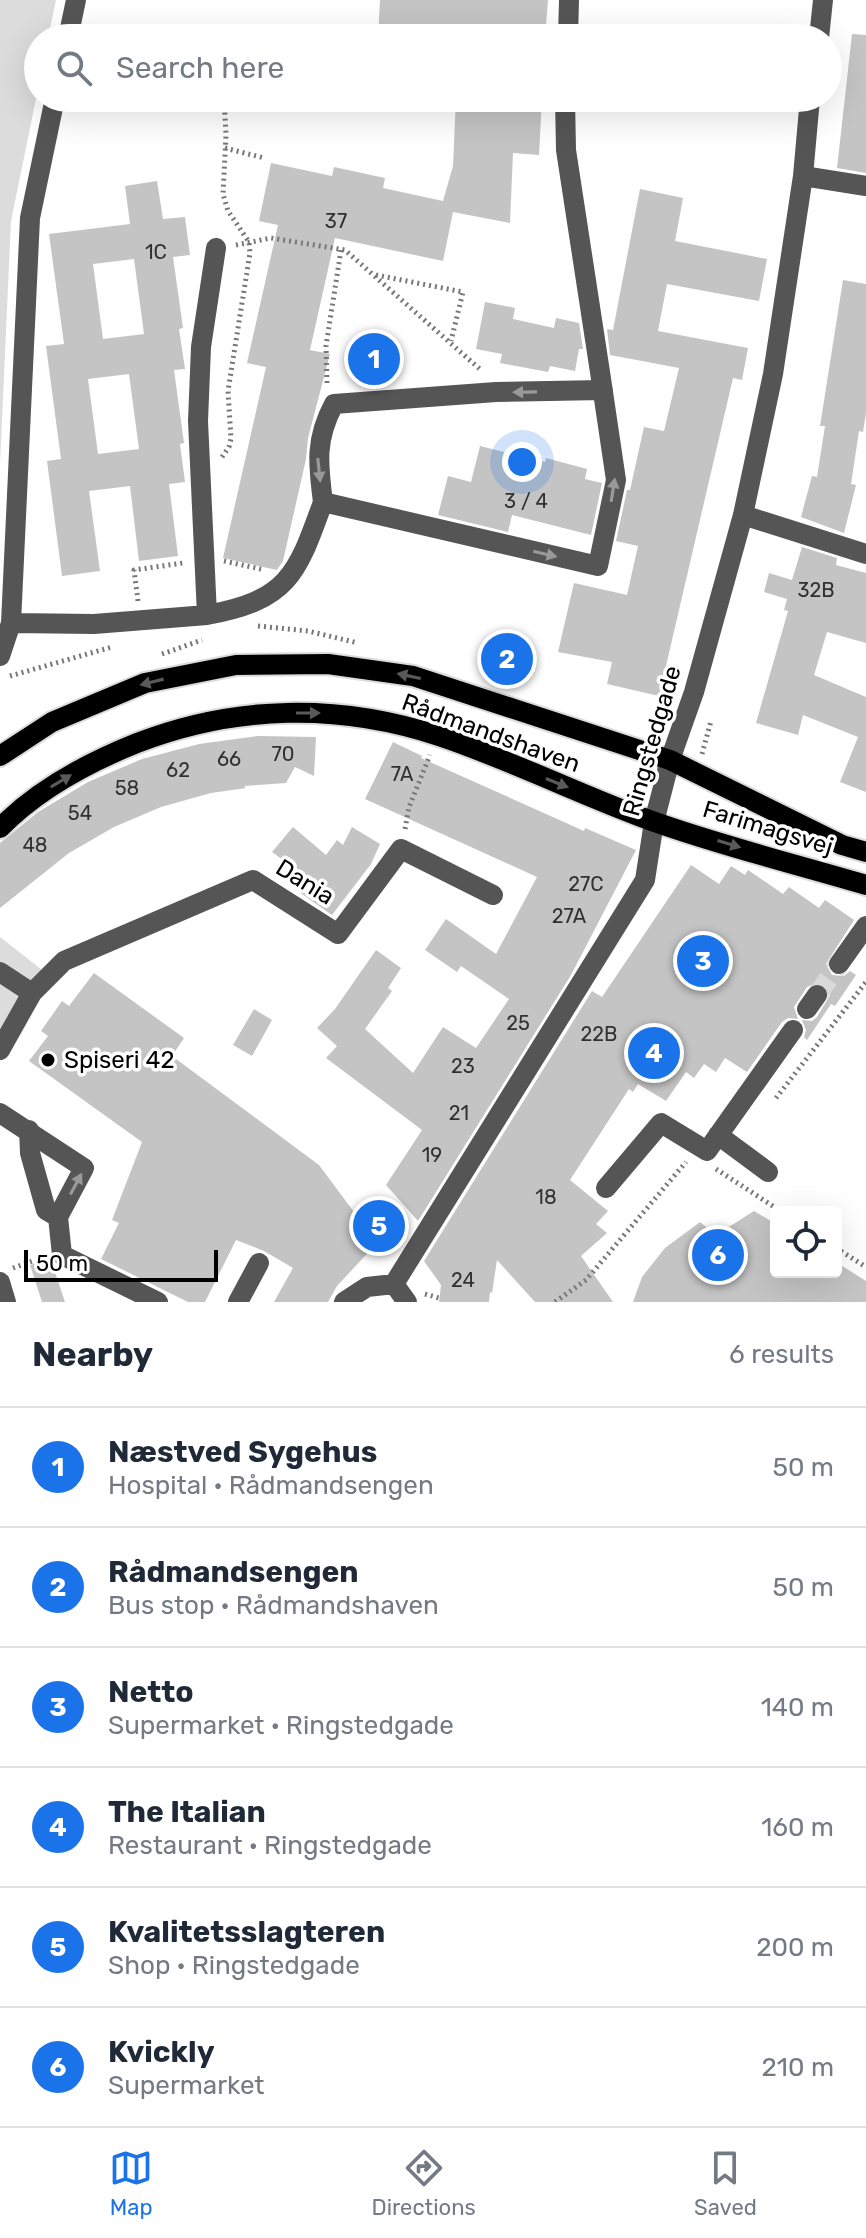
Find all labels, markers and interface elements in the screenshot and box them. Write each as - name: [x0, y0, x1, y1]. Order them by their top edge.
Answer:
- search box: [24, 24, 842, 112]
- icon: search: [52, 46, 96, 90]
- text: Search here: [116, 50, 284, 86]
- house number: 37: [325, 209, 347, 233]
- house number: 1C: [145, 240, 167, 264]
- pin: 1: [348, 329, 400, 389]
- one-way arrow: [512, 385, 537, 398]
- your location: [502, 442, 542, 482]
- one-way arrow: [313, 458, 326, 483]
- one-way arrow: [607, 477, 620, 502]
- house number: 3 / 4: [504, 489, 548, 513]
- one-way arrow: [533, 548, 558, 561]
- house number: 32B: [797, 578, 835, 602]
- pin: 2: [481, 629, 533, 689]
- street label: Ringstedgade: [617, 663, 687, 819]
- one-way arrow: [396, 669, 421, 682]
- one-way arrow: [140, 677, 165, 689]
- street label: Rådmandshaven: [398, 688, 584, 778]
- one-way arrow: [296, 707, 321, 719]
- house number: 70: [272, 742, 294, 766]
- house number: 66: [217, 747, 241, 771]
- house number: 62: [166, 758, 190, 782]
- house number: 7A: [391, 762, 413, 786]
- one-way arrow: [50, 774, 72, 788]
- house number: 58: [115, 776, 139, 800]
- one-way arrow: [545, 777, 569, 790]
- street label: Farimagsvej: [700, 795, 836, 861]
- house number: 54: [68, 801, 92, 825]
- house number: 48: [22, 833, 48, 857]
- one-way arrow: [717, 838, 741, 851]
- street label: Dania: [271, 853, 339, 911]
- house number: 27C: [568, 872, 604, 896]
- house number: 27A: [552, 904, 586, 928]
- pin: 3: [677, 931, 729, 991]
- house number: 25: [506, 1011, 530, 1035]
- house number: 22B: [581, 1022, 617, 1046]
- pin: 4: [628, 1023, 680, 1083]
- place label: Spiseri 42: [64, 1046, 175, 1074]
- marker: Spiseri 42: [39, 1051, 57, 1069]
- house number: 23: [451, 1054, 475, 1078]
- house number: 21: [449, 1101, 469, 1125]
- house number: 19: [422, 1143, 442, 1167]
- one-way arrow: [68, 1173, 82, 1195]
- house number: 18: [535, 1185, 557, 1209]
- pin: 5: [353, 1196, 405, 1256]
- map controls: [770, 1206, 842, 1278]
- button: locate: [770, 1206, 842, 1278]
- pin: 6: [692, 1225, 744, 1285]
- scale bar: [24, 1246, 218, 1282]
- text: 50 m: [36, 1250, 88, 1277]
- house number: 24: [451, 1268, 475, 1292]
- text: Nearby: [32, 1334, 153, 1375]
- text: 6 results: [729, 1339, 834, 1370]
- text: Næstved Sygehus: [108, 1434, 377, 1470]
- text: 1: [52, 1452, 64, 1483]
- text: 50 m: [773, 1452, 834, 1483]
- text: Hospital · Rådmandsengen: [108, 1470, 434, 1501]
- text: Rådmandsengen: [108, 1554, 359, 1590]
- text: 2: [50, 1572, 66, 1603]
- text: 50 m: [773, 1572, 834, 1603]
- text: Bus stop · Rådmandshaven: [108, 1590, 439, 1621]
- text: Netto: [108, 1674, 194, 1710]
- text: 3: [49, 1692, 67, 1723]
- text: 140 m: [761, 1692, 834, 1723]
- text: Supermarket · Ringstedgade: [108, 1710, 454, 1741]
- text: The Italian: [108, 1794, 266, 1830]
- text: 4: [49, 1812, 67, 1843]
- text: 160 m: [761, 1812, 834, 1843]
- text: Restaurant · Ringstedgade: [108, 1830, 432, 1861]
- text: Kvalitetsslagteren: [108, 1914, 385, 1950]
- text: 5: [50, 1932, 66, 1963]
- text: 200 m: [756, 1932, 834, 1963]
- text: Shop · Ringstedgade: [108, 1950, 360, 1981]
- text: Kvickly: [108, 2034, 215, 2070]
- text: 6: [50, 2052, 66, 2083]
- text: 210 m: [762, 2052, 834, 2083]
- text: Supermarket: [108, 2070, 265, 2101]
- tab: Map: [109, 2146, 153, 2221]
- tab: Directions: [371, 2146, 476, 2221]
- tab: Saved: [694, 2146, 757, 2221]

